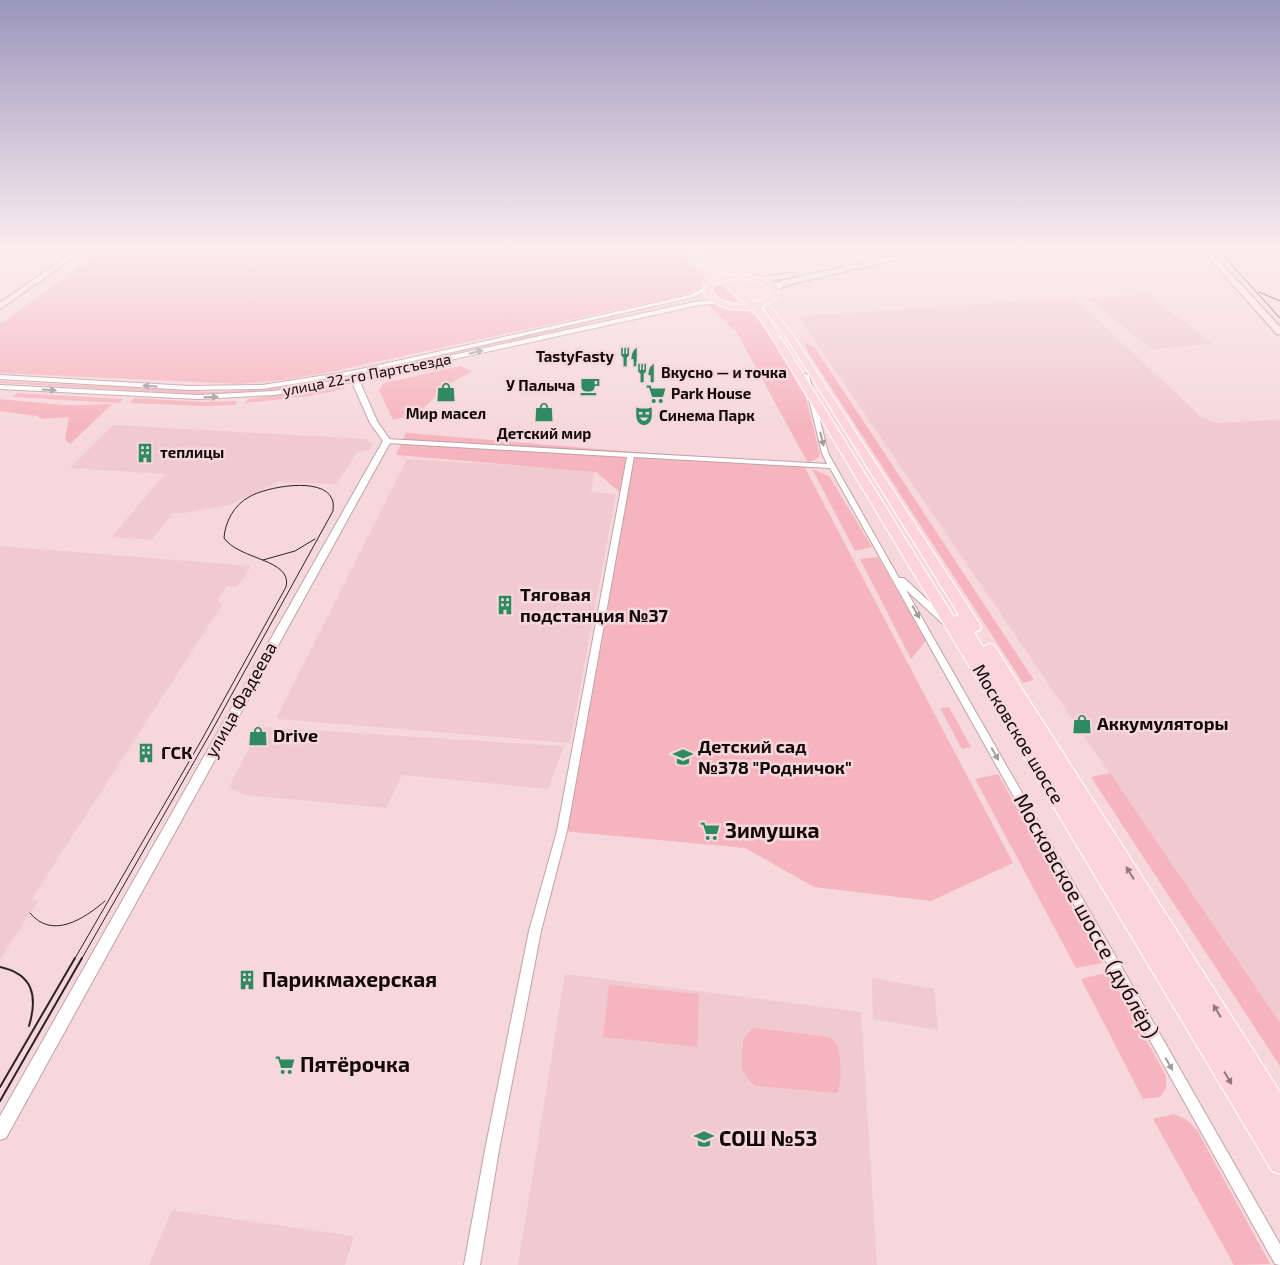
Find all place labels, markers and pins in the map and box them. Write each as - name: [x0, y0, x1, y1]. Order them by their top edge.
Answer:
- restaurant icon: TastyFasty: [618, 346, 640, 368]
- place label: TastyFasty: [536, 347, 614, 366]
- restaurant icon: Вкусно — и точка: [635, 362, 657, 384]
- place label: Вкусно — и точка: [661, 363, 787, 381]
- cafe icon: У Палыча: [579, 375, 601, 397]
- place label: У Палыча: [506, 376, 575, 394]
- shop icon: Мир масел: [435, 381, 457, 403]
- supermarket icon: Park House: [645, 383, 667, 405]
- place label: Park House: [671, 384, 751, 402]
- shop icon: Детский мир: [533, 401, 555, 423]
- place label: Мир масел: [406, 404, 486, 422]
- theatre icon: Синема Парк: [633, 405, 655, 427]
- place label: Синема Парк: [659, 406, 755, 424]
- place label: Детский мир: [497, 424, 591, 442]
- building icon: теплицы: [134, 442, 156, 464]
- place label: теплицы: [160, 443, 224, 461]
- place label: Тяговая подстанция №37: [520, 583, 669, 626]
- building icon: Тяговая подстанция №37: [494, 594, 516, 616]
- place label: Аккумуляторы: [1097, 712, 1229, 734]
- shop icon: Аккумуляторы: [1071, 713, 1093, 735]
- place label: Drive: [273, 724, 318, 746]
- shop icon: Drive: [247, 725, 269, 747]
- place label: Детский сад №378 "Родничок": [698, 735, 852, 778]
- place label: ГСК: [161, 741, 193, 763]
- building icon: ГСК: [135, 742, 157, 764]
- school or university icon: Детский сад №378 "Родничок": [672, 746, 694, 768]
- place label: Зимушка: [725, 817, 820, 842]
- supermarket icon: Зимушка: [699, 820, 721, 842]
- place label: Парикмахерская: [262, 966, 437, 991]
- building icon: Парикмахерская: [236, 969, 258, 991]
- place label: Пятёрочка: [300, 1051, 410, 1076]
- supermarket icon: Пятёрочка: [274, 1054, 296, 1076]
- place label: СОШ №53: [719, 1125, 817, 1150]
- school or university icon: СОШ №53: [693, 1128, 715, 1150]

